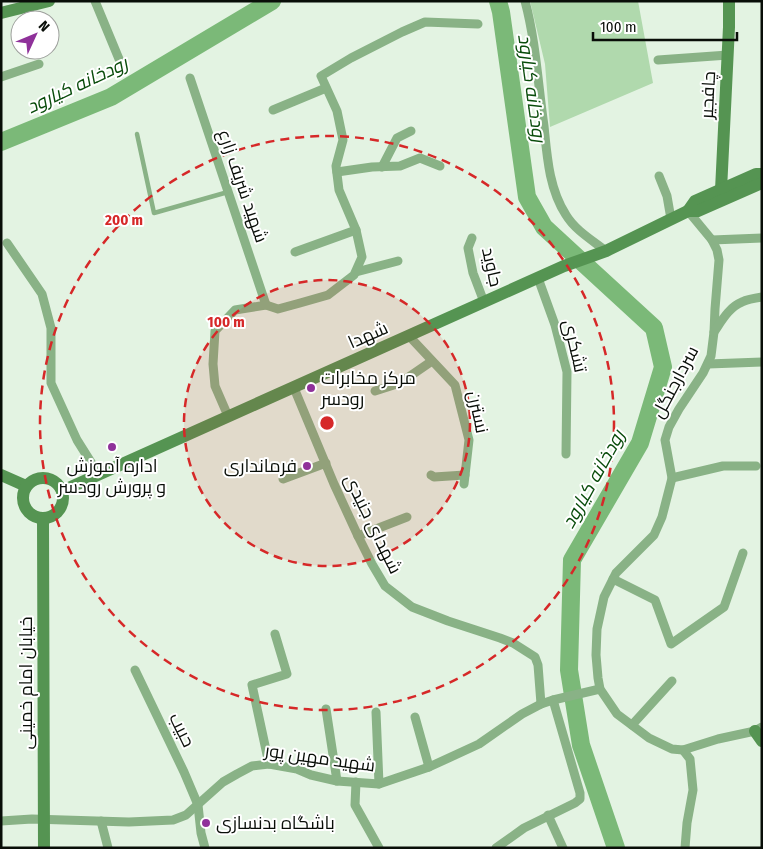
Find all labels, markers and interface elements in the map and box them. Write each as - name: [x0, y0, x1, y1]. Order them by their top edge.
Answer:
- north arrow: [10, 10, 60, 60]
- scale bar: [593, 10, 737, 42]
- text: N: [35, 17, 53, 35]
- text: 100 m: [600, 18, 637, 36]
- water label: رودخانه کیارود: [513, 33, 551, 145]
- water label: رودخانه کیارود: [23, 51, 133, 118]
- street label: چافجیر: [696, 71, 721, 120]
- street label: شهید شریف زارع: [212, 127, 273, 246]
- text: 200 m: [104, 211, 143, 229]
- street label: جاوید: [477, 245, 507, 289]
- text: 100 m: [207, 313, 245, 331]
- street label: شهدا: [345, 317, 391, 353]
- street label: تشکری: [558, 317, 592, 375]
- street label: سردارجنگل: [647, 342, 703, 422]
- place label: مرکز مخابرات رودسر: [320, 367, 416, 410]
- marker: مرکز مخابرات رودسر: [305, 382, 317, 394]
- street label: نسترن: [463, 389, 493, 435]
- centre of rings: [318, 414, 336, 432]
- water label: رودخانه کیارود: [557, 424, 630, 532]
- marker: اداره آموزش و پرورش رودسر: [106, 441, 118, 453]
- place label: اداره آموزش و پرورش رودسر: [57, 455, 166, 499]
- place label: فرماندارى: [224, 455, 297, 477]
- marker: فرماندارى: [301, 460, 313, 472]
- street label: شهدای جنیدی: [339, 471, 407, 577]
- street label: خیابان امام خمینی: [15, 617, 38, 749]
- street label: حبیب: [164, 709, 200, 751]
- street label: شهید مهین پور: [262, 739, 377, 778]
- place label: باشگاه بدنسازى: [216, 812, 335, 834]
- marker: باشگاه بدنسازى: [200, 817, 212, 829]

